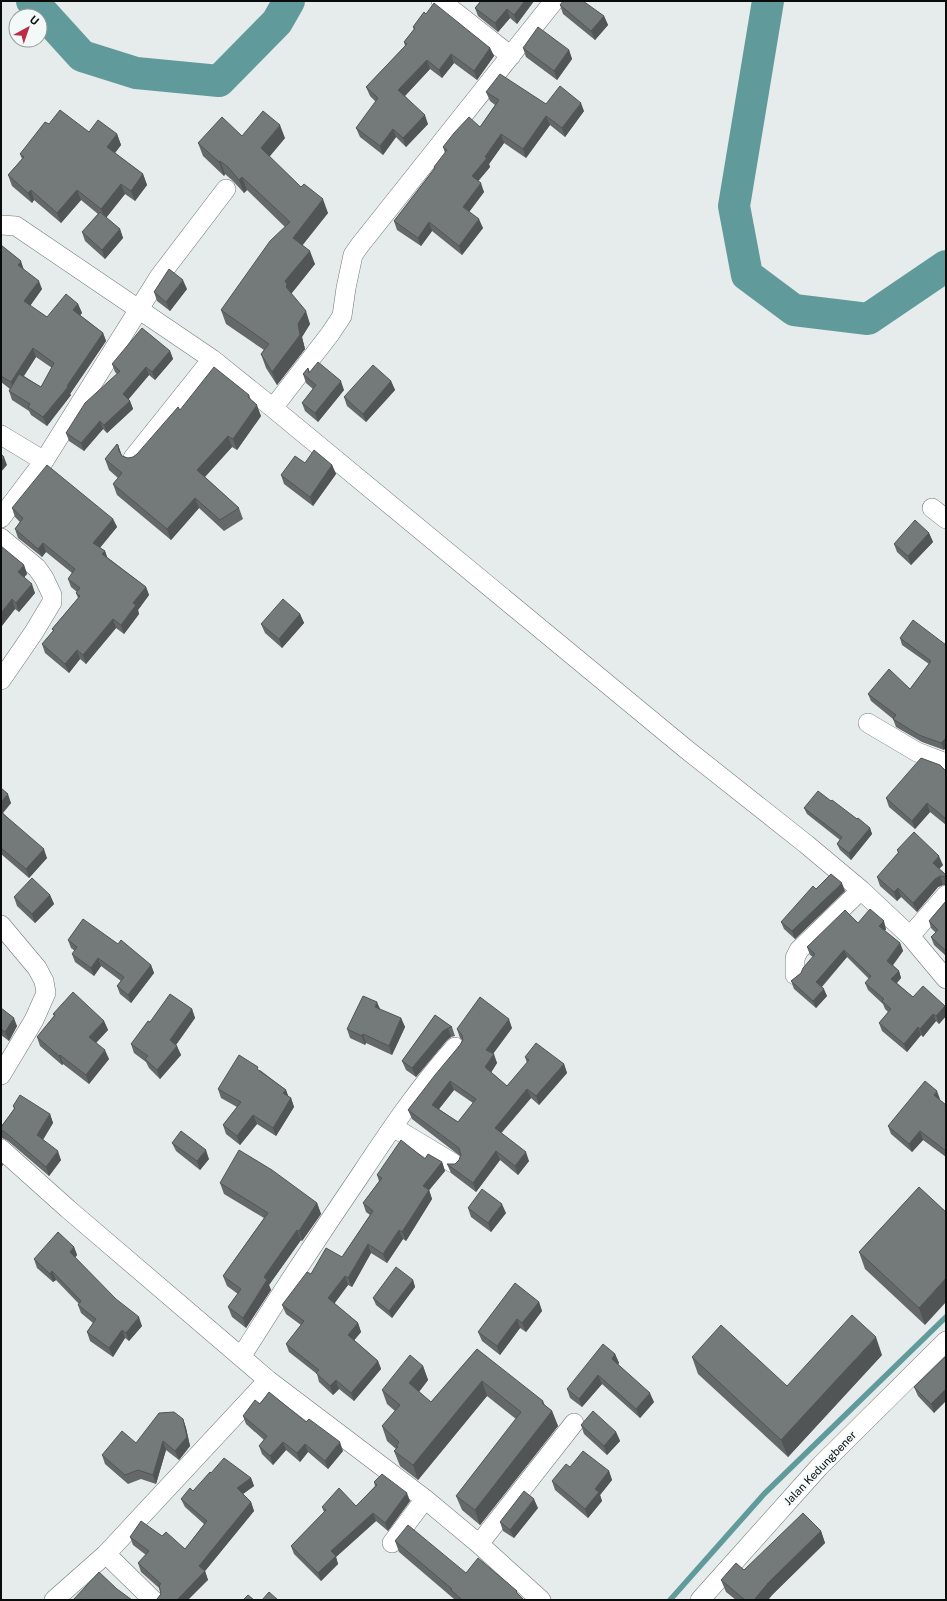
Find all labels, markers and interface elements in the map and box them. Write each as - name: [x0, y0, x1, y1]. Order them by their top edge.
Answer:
- north arrow: [8, 8, 48, 48]
- text: U: [28, 13, 41, 28]
- street label: Jalan Kedungbener: [782, 1429, 858, 1507]

